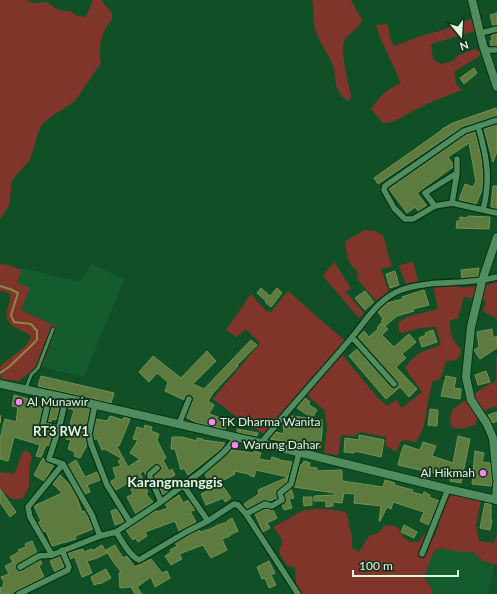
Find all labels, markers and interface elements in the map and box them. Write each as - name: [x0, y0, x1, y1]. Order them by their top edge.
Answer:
- north arrow: [441, 16, 481, 56]
- text: N: [458, 38, 470, 53]
- place label: Al Munawir: [27, 394, 89, 409]
- marker: Al Munawir: [14, 397, 24, 407]
- place label: TK Dharma Wanita: [220, 414, 320, 429]
- marker: TK Dharma Wanita: [207, 417, 217, 427]
- district label: RT3 RW1: [33, 423, 89, 439]
- place label: Warung Dahar: [243, 437, 320, 452]
- marker: Warung Dahar: [230, 440, 240, 450]
- place label: Al Hikmah: [420, 465, 475, 480]
- marker: Al Hikmah: [478, 468, 488, 478]
- district label: Karangmanggis: [127, 473, 223, 490]
- scale bar: [353, 552, 458, 578]
- text: 100 m: [359, 558, 393, 573]

